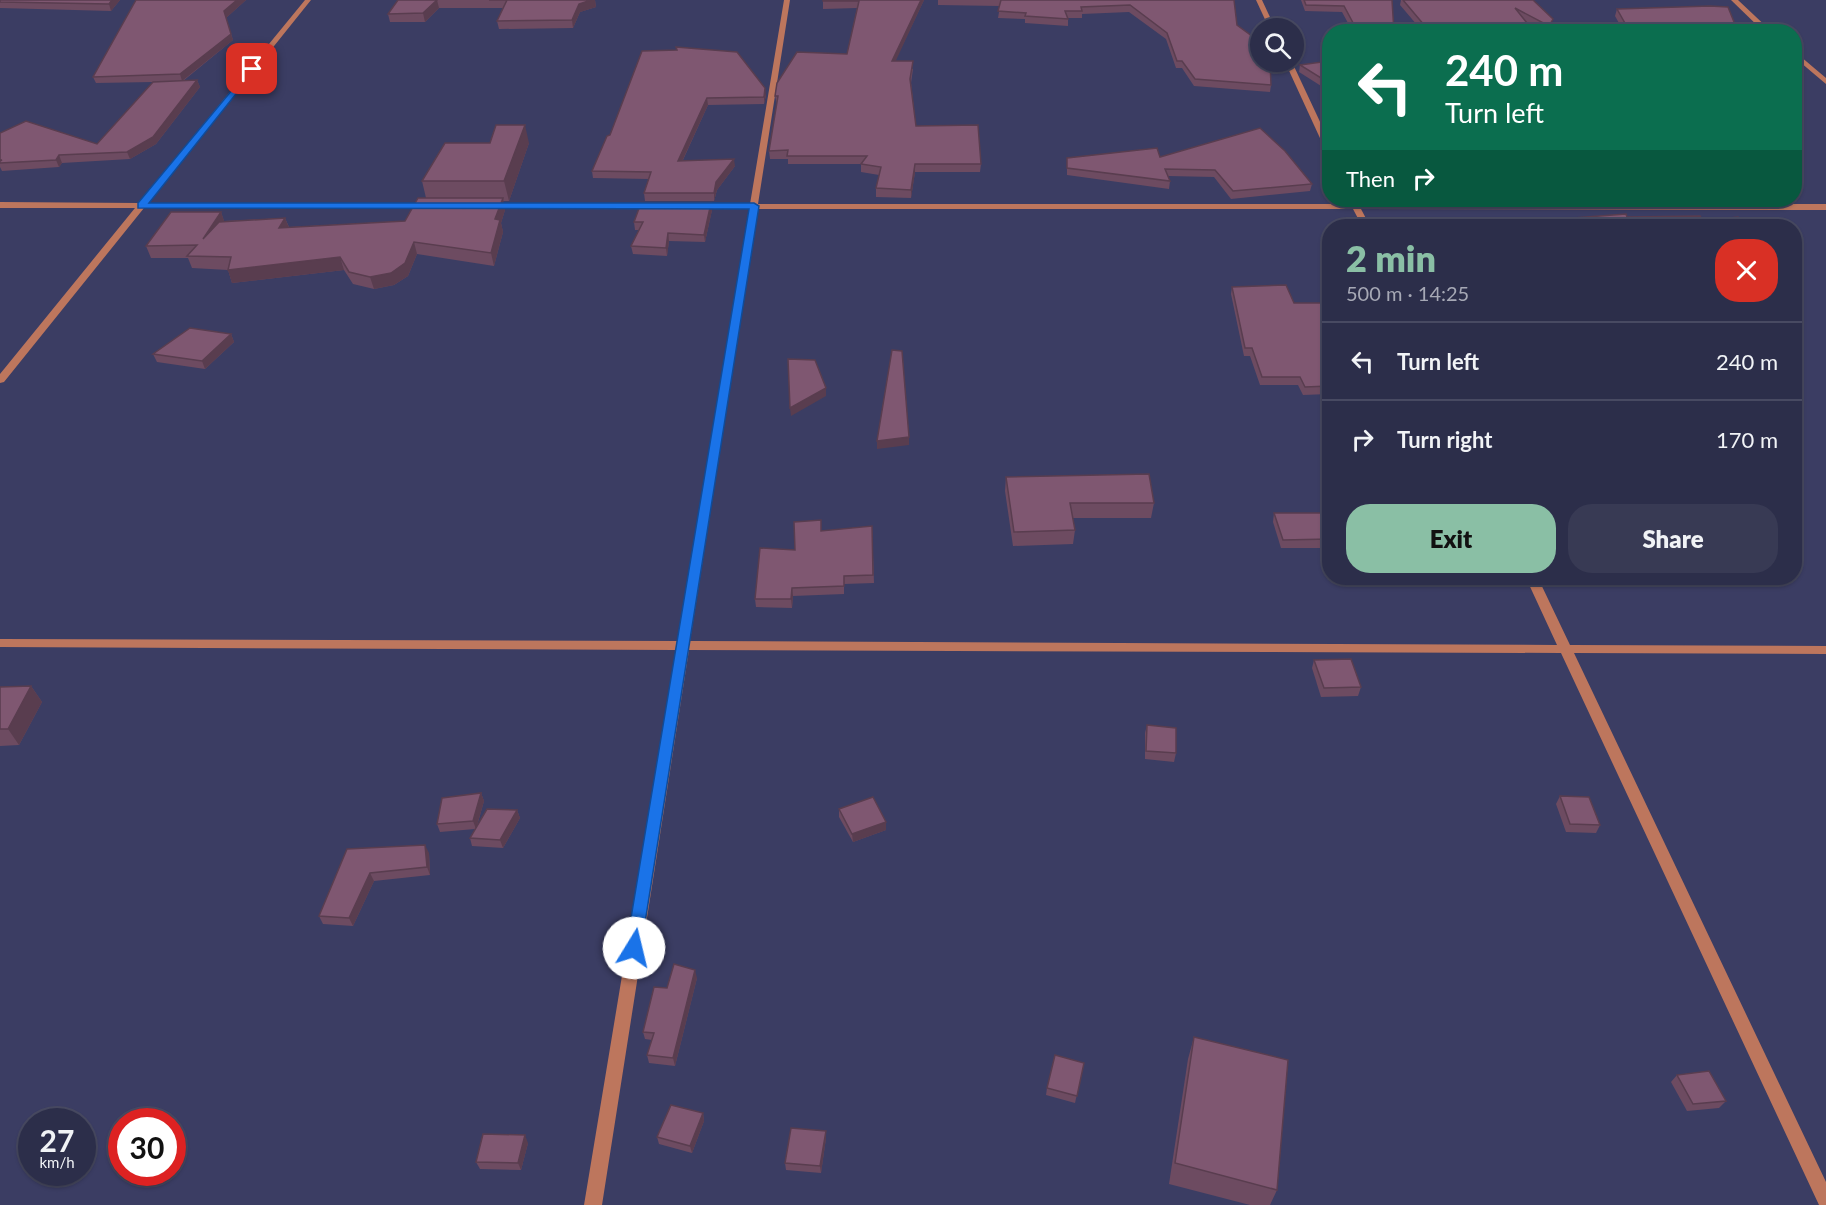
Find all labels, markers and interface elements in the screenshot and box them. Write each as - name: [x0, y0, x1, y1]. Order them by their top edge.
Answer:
- map controls: [1250, 18, 1304, 72]
- button: search: [1250, 18, 1304, 72]
- pin: [226, 43, 277, 94]
- text: 240 m: [1445, 45, 1563, 95]
- icon: left: [1346, 48, 1424, 126]
- icon: arrive: [235, 52, 268, 85]
- text: Turn left: [1445, 96, 1544, 129]
- icon: right: [1407, 162, 1440, 195]
- text: Then: [1346, 165, 1395, 192]
- text: 2 min: [1346, 236, 1436, 280]
- button: close: [1715, 239, 1778, 302]
- text: 500 m · 14:25: [1346, 281, 1469, 305]
- icon: left: [1346, 345, 1379, 378]
- text: Turn left: [1397, 348, 1479, 375]
- text: 240 m: [1716, 348, 1778, 375]
- icon: right: [1346, 423, 1379, 456]
- text: Turn right: [1397, 426, 1492, 453]
- text: 170 m: [1716, 426, 1778, 453]
- button: Exit: [1346, 504, 1556, 573]
- button: Share: [1568, 504, 1778, 573]
- position arrow: [602, 916, 666, 980]
- speed limit sign: 30: [108, 1108, 186, 1186]
- text: 27: [40, 1122, 74, 1158]
- text: km/h: [39, 1153, 75, 1171]

